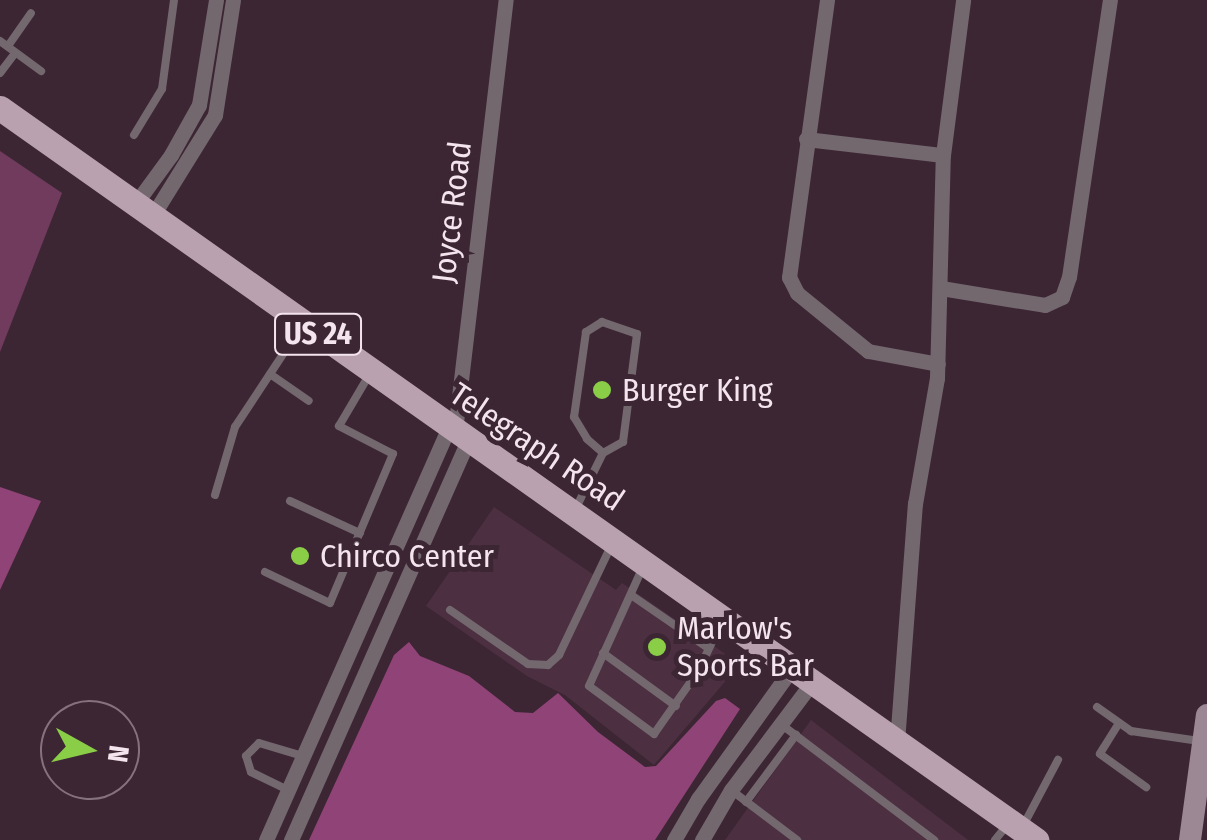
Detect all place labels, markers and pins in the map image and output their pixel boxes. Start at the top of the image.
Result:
place label: Burger King [622,371,773,409]
marker: Burger King [591,379,613,401]
place label: Chirco Center [320,537,494,575]
marker: Chirco Center [289,545,311,567]
place label: Marlow's Sports Bar [677,610,814,685]
marker: Marlow's Sports Bar [646,636,668,658]

